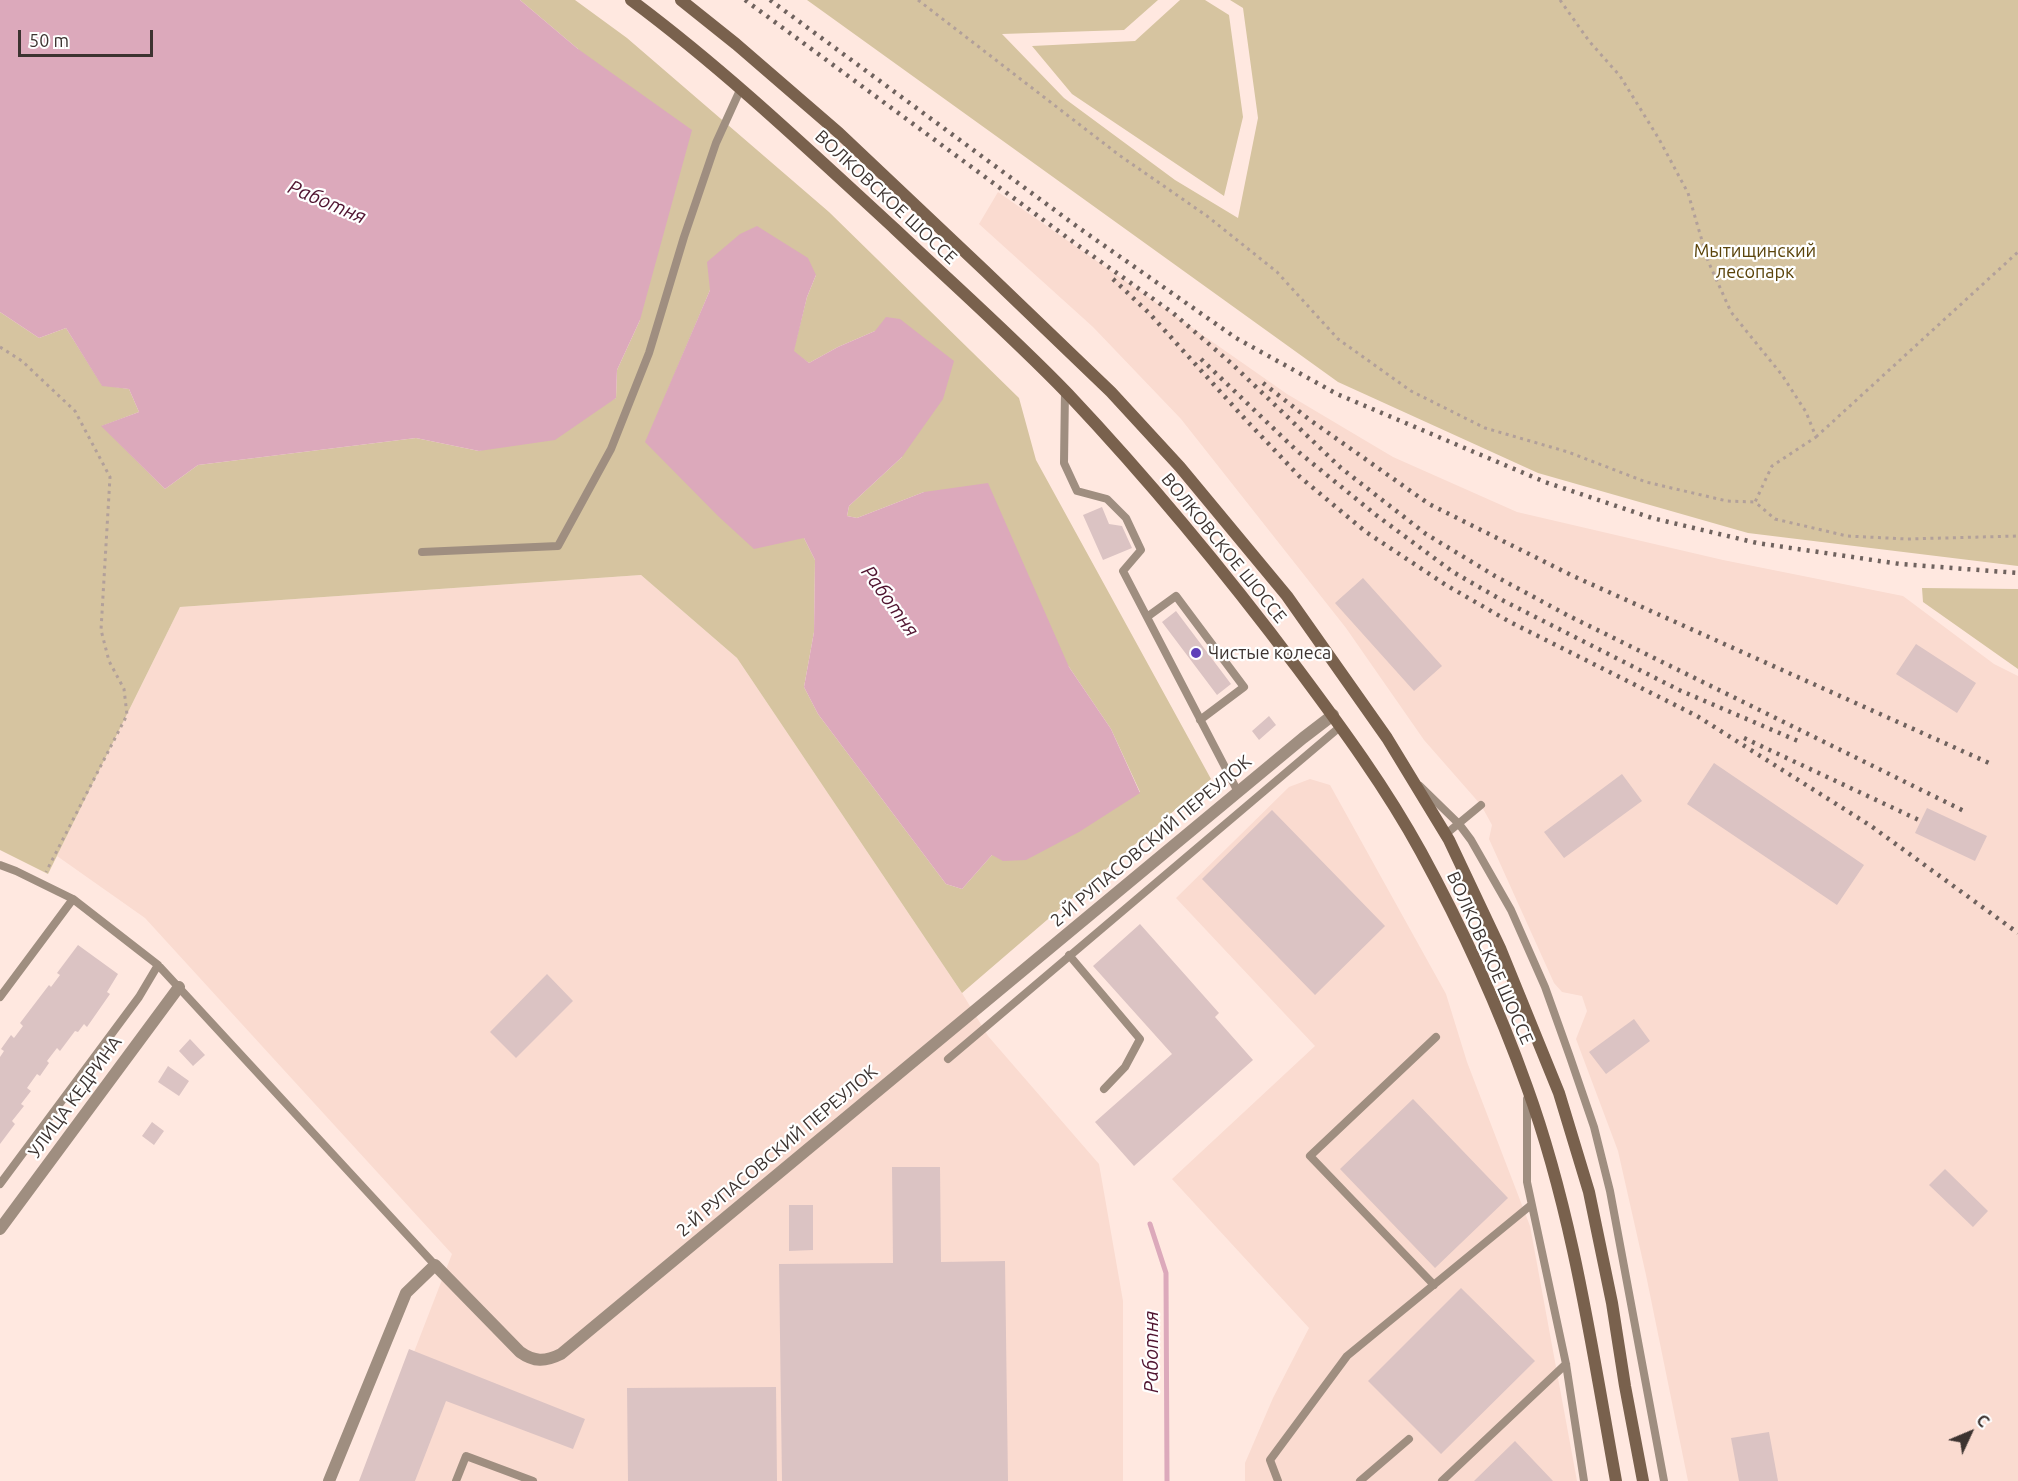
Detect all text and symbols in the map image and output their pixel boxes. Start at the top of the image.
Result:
scale bar [21,18,156,56]
text: 50 m [29,30,69,50]
street label: ВОЛКОВСКОЕ ШОССЕ [810,125,962,269]
water label: Работня [284,175,370,229]
park label: Мытищинский лесопарк [1694,240,1816,282]
street label: ВОЛКОВСКОЕ ШОССЕ [1157,469,1291,627]
water label: Работня [856,561,924,641]
place label: Чистые колеса [1208,642,1331,664]
marker: Чистые колеса [1189,646,1203,660]
street label: 2-Й РУПАСОВСКИЙ ПЕРЕУЛОК [1046,751,1256,931]
street label: ВОЛКОВСКОЕ ШОССЕ [1442,868,1538,1048]
street label: УЛИЦА КЕДРИНА [24,1032,126,1162]
street label: 2-Й РУПАСОВСКИЙ ПЕРЕУЛОК [672,1061,882,1241]
water label: Работня [1139,1311,1163,1393]
north arrow [1940,1403,2000,1463]
text: С [1973,1411,1993,1430]

